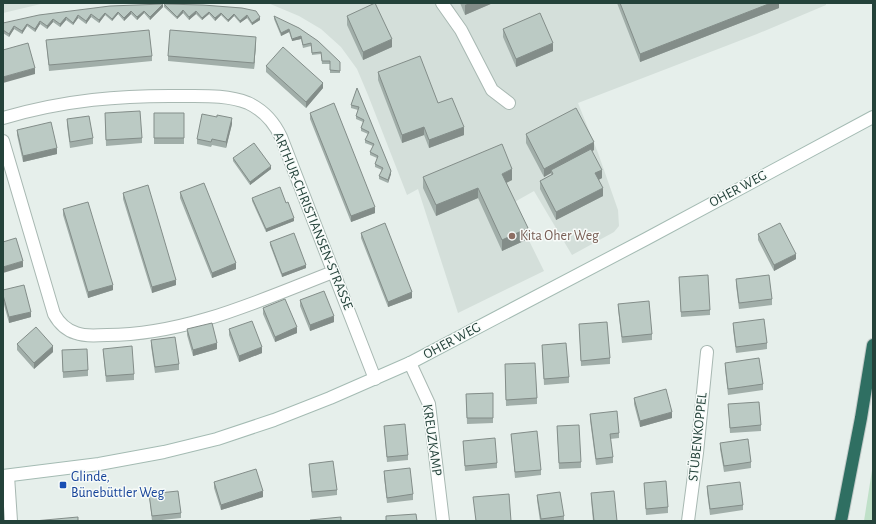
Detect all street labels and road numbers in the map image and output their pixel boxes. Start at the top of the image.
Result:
street label: ARTHUR-CHRISTIANSEN-STRASSE [271,130,355,312]
street label: OHER WEG [707,168,769,210]
street label: OHER WEG [421,320,483,362]
street label: STÜBENKOPPEL [683,391,710,482]
street label: KREUZKAMP [420,403,444,477]

